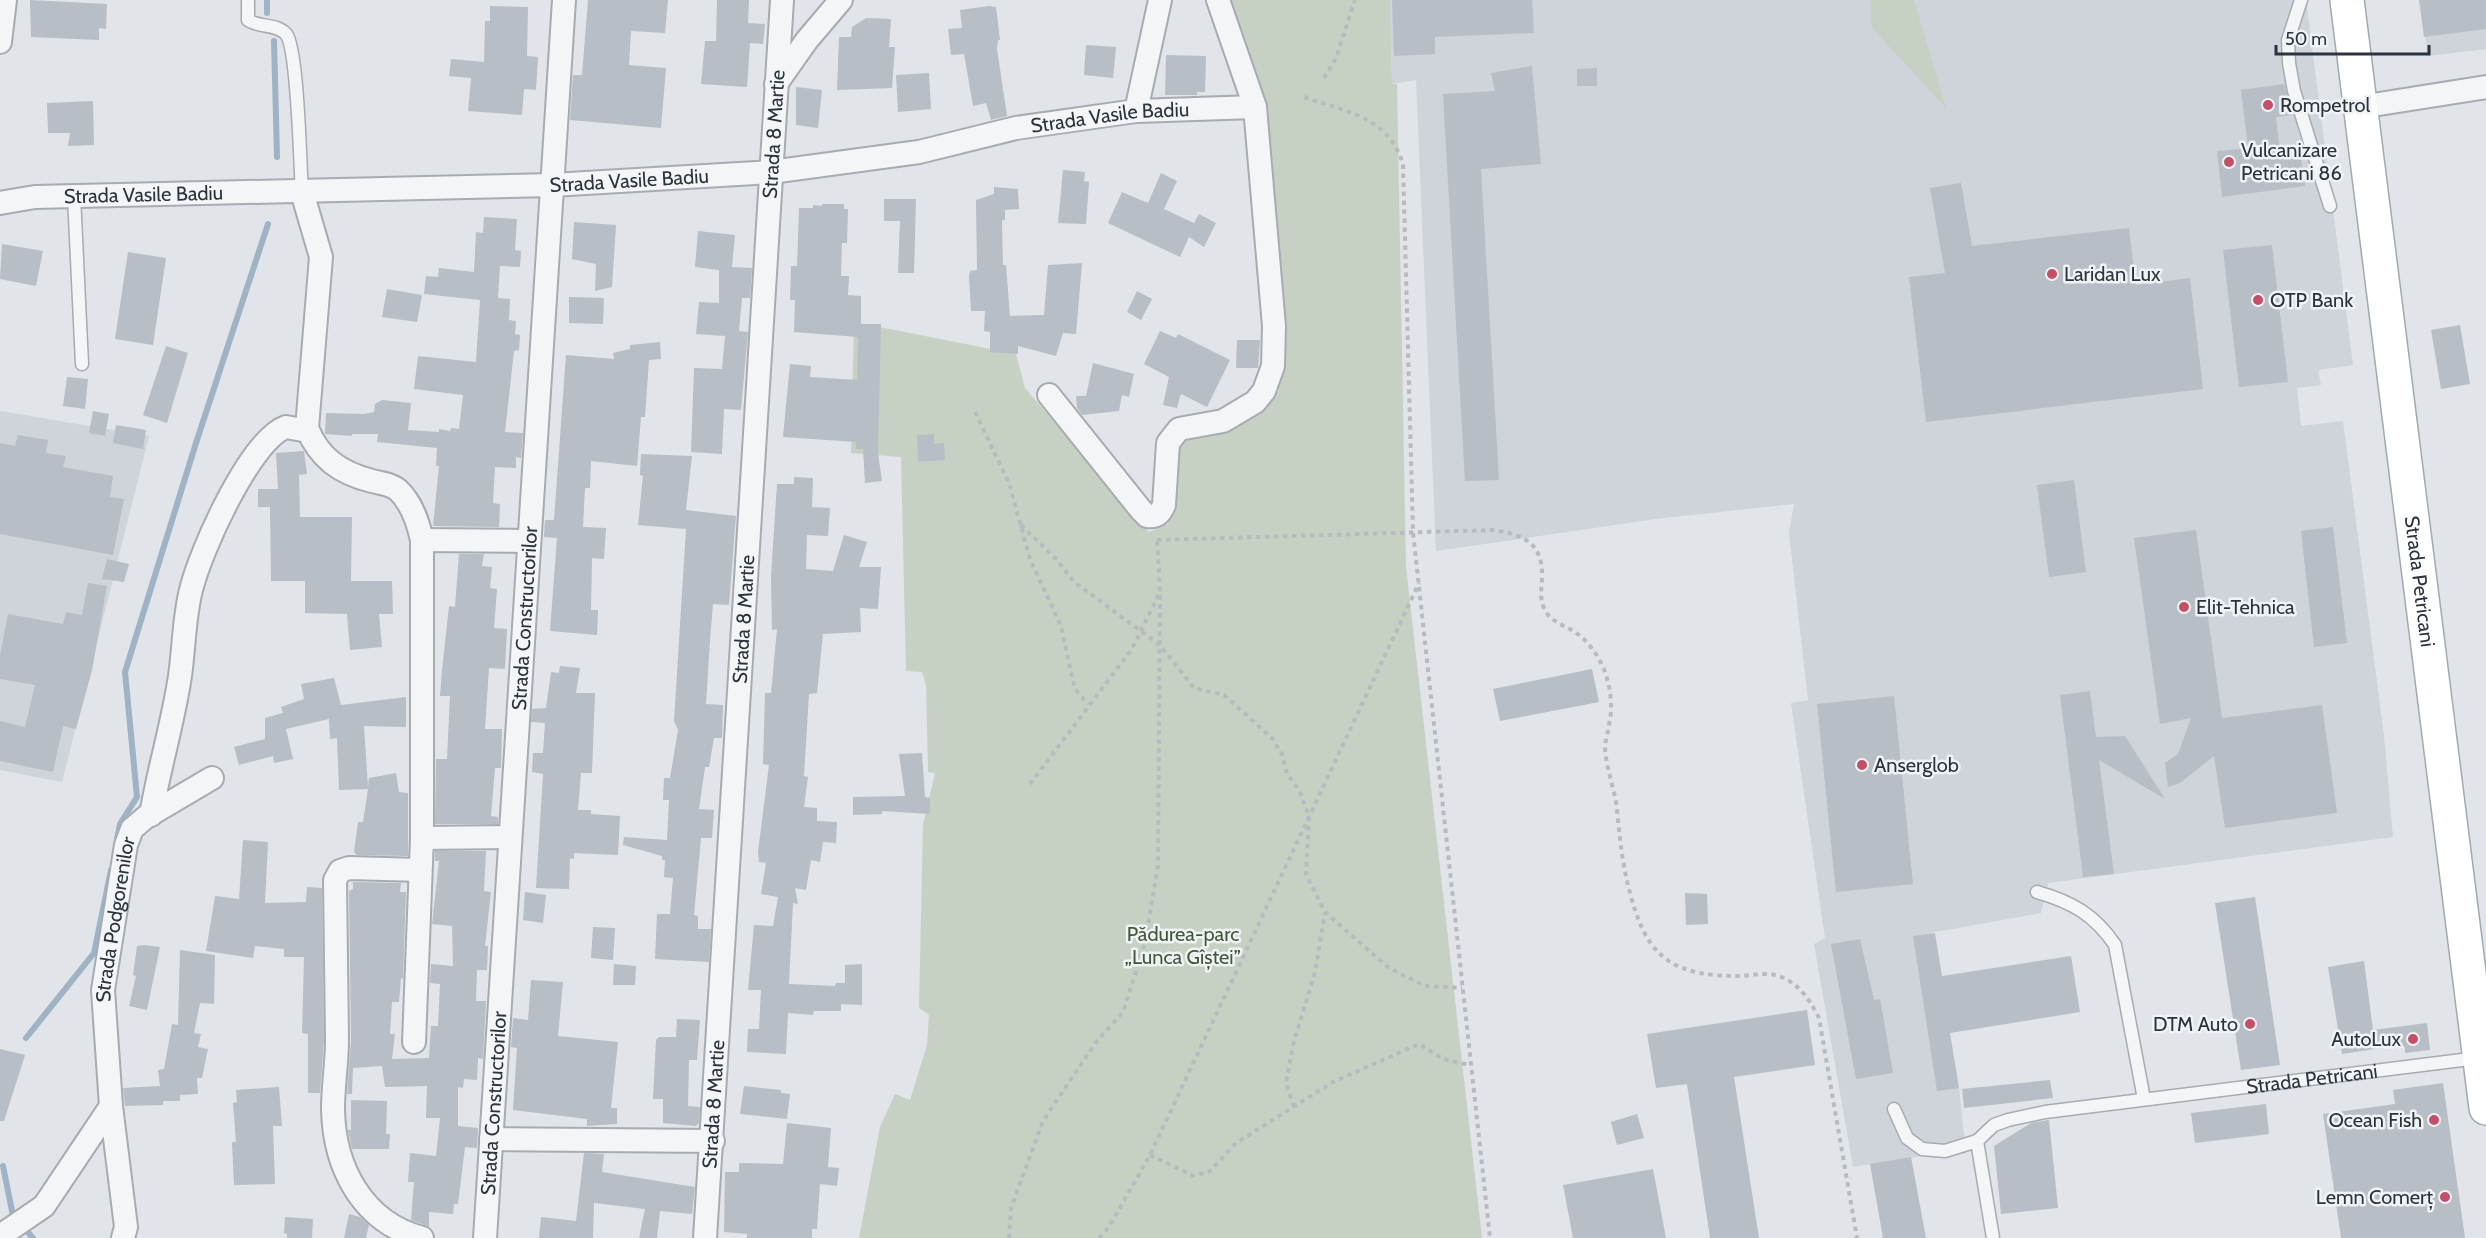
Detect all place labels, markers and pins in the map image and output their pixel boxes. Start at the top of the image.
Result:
place label: Rompetrol [2280,93,2370,117]
marker: Rompetrol [2261,98,2275,112]
place label: Vulcanizare Petricani 86 [2241,138,2342,185]
marker: Vulcanizare Petricani 86 [2222,155,2236,169]
place label: Laridan Lux [2064,262,2161,286]
marker: Laridan Lux [2045,267,2059,281]
place label: OTP Bank [2270,288,2353,312]
marker: OTP Bank [2251,293,2265,307]
place label: Elit-Tehnica [2196,595,2295,619]
marker: Elit-Tehnica [2177,600,2191,614]
place label: Anserglob [1874,753,1959,777]
marker: Anserglob [1855,758,1869,772]
place label: DTM Auto [2153,1012,2238,1036]
marker: DTM Auto [2243,1017,2257,1031]
place label: AutoLux [2331,1027,2402,1051]
marker: AutoLux [2406,1032,2420,1046]
place label: Ocean Fish [2329,1108,2422,1132]
marker: Ocean Fish [2427,1113,2441,1127]
place label: Lemn Comerț [2316,1185,2433,1210]
marker: Lemn Comerț [2438,1190,2452,1204]

